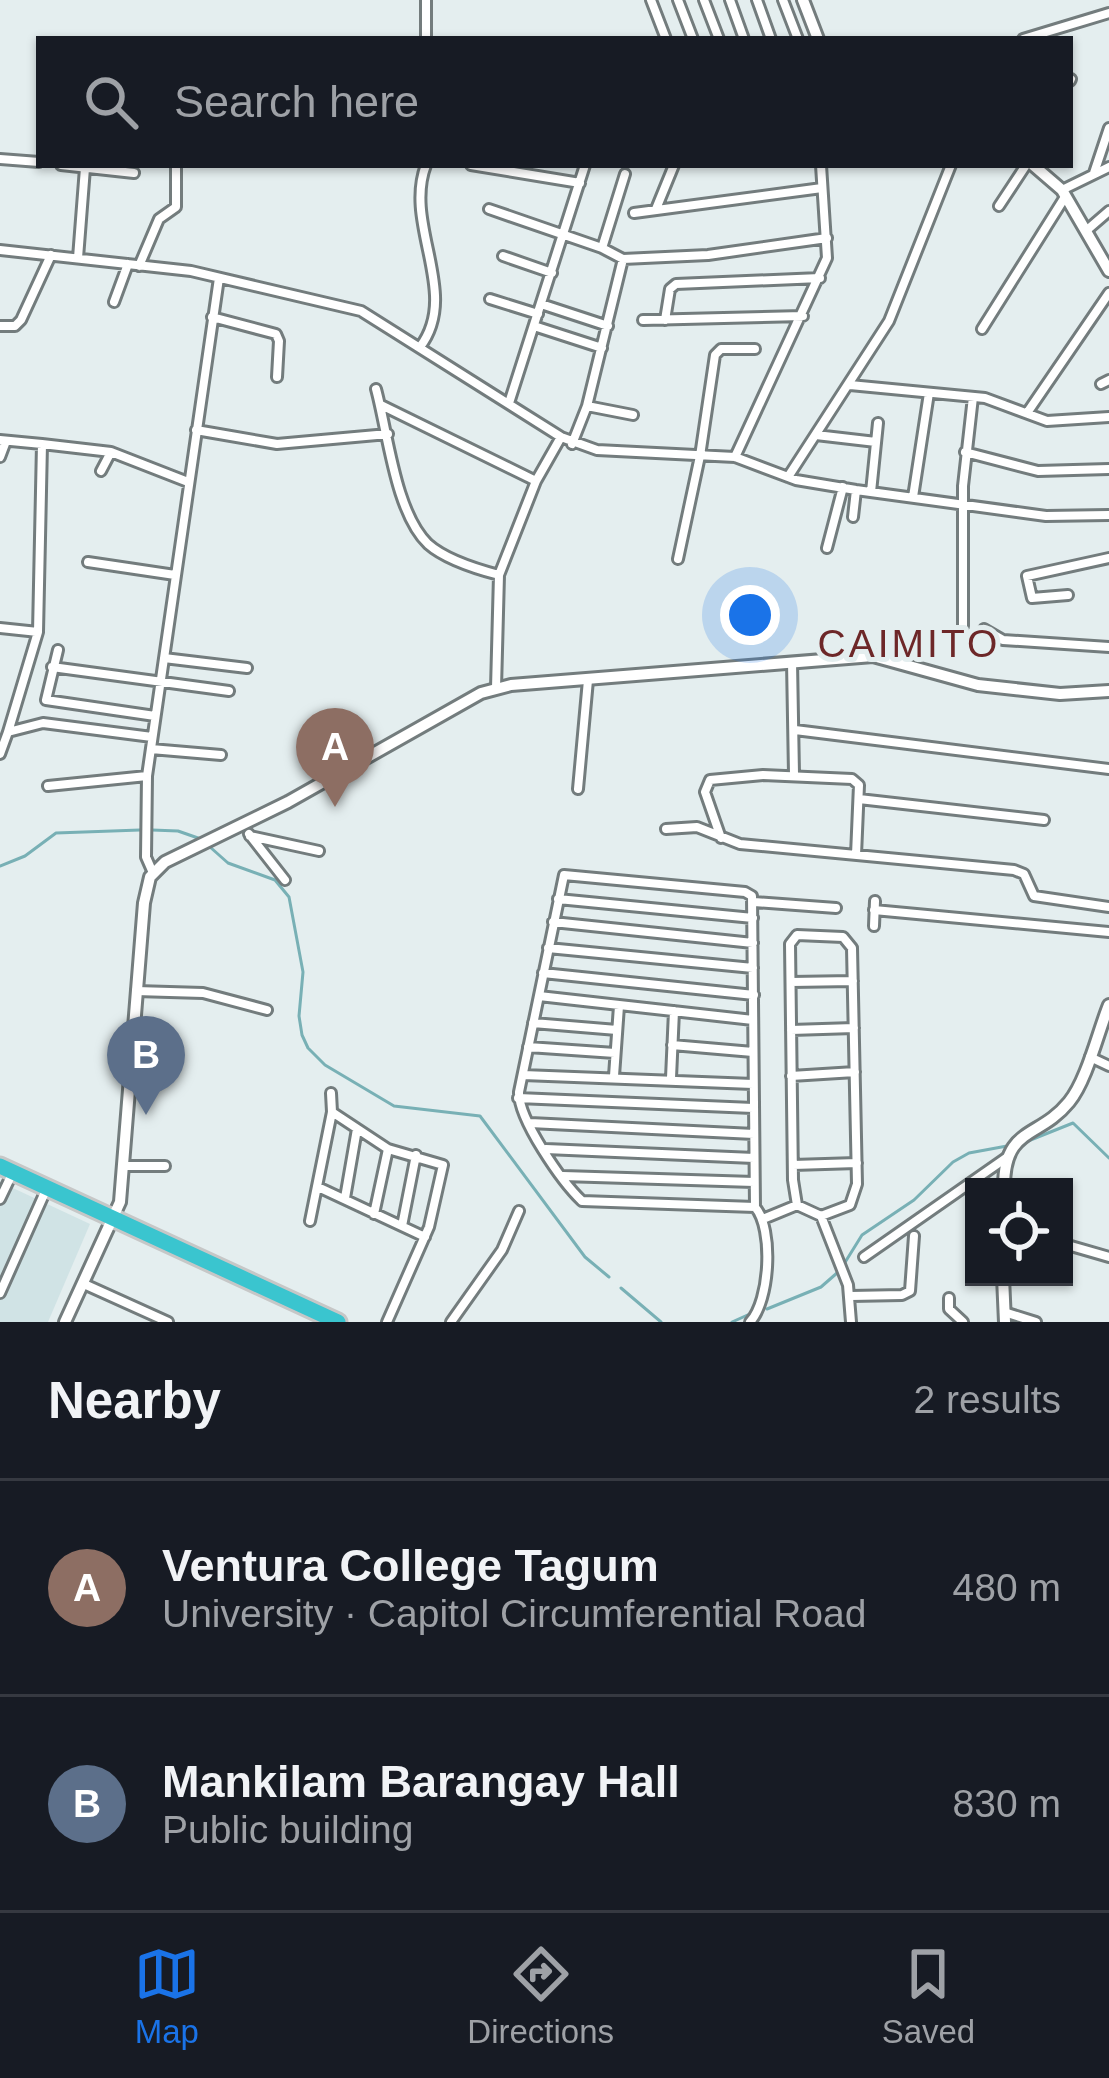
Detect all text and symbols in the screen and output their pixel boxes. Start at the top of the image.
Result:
search box [36,36,1073,168]
icon: search [78,69,144,135]
text: Search here [174,76,419,127]
your location [720,585,780,645]
district label: CAIMITO [818,622,1000,665]
pin: A [296,708,374,807]
pin: B [107,1016,185,1115]
map controls [965,1178,1073,1286]
button: locate [965,1178,1073,1286]
text: Nearby [48,1372,221,1429]
text: 2 results [914,1378,1061,1421]
text: Ventura College Tagum [162,1540,659,1591]
text: A [73,1566,101,1609]
text: 480 m [953,1566,1061,1609]
text: University · Capitol Circumferential Road [162,1592,866,1635]
text: Mankilam Barangay Hall [162,1756,680,1807]
text: B [73,1782,101,1825]
text: 830 m [953,1782,1061,1825]
text: Public building [162,1808,414,1851]
tab: Map [134,1941,200,2051]
tab: Directions [467,1941,614,2051]
tab: Saved [882,1941,975,2051]

